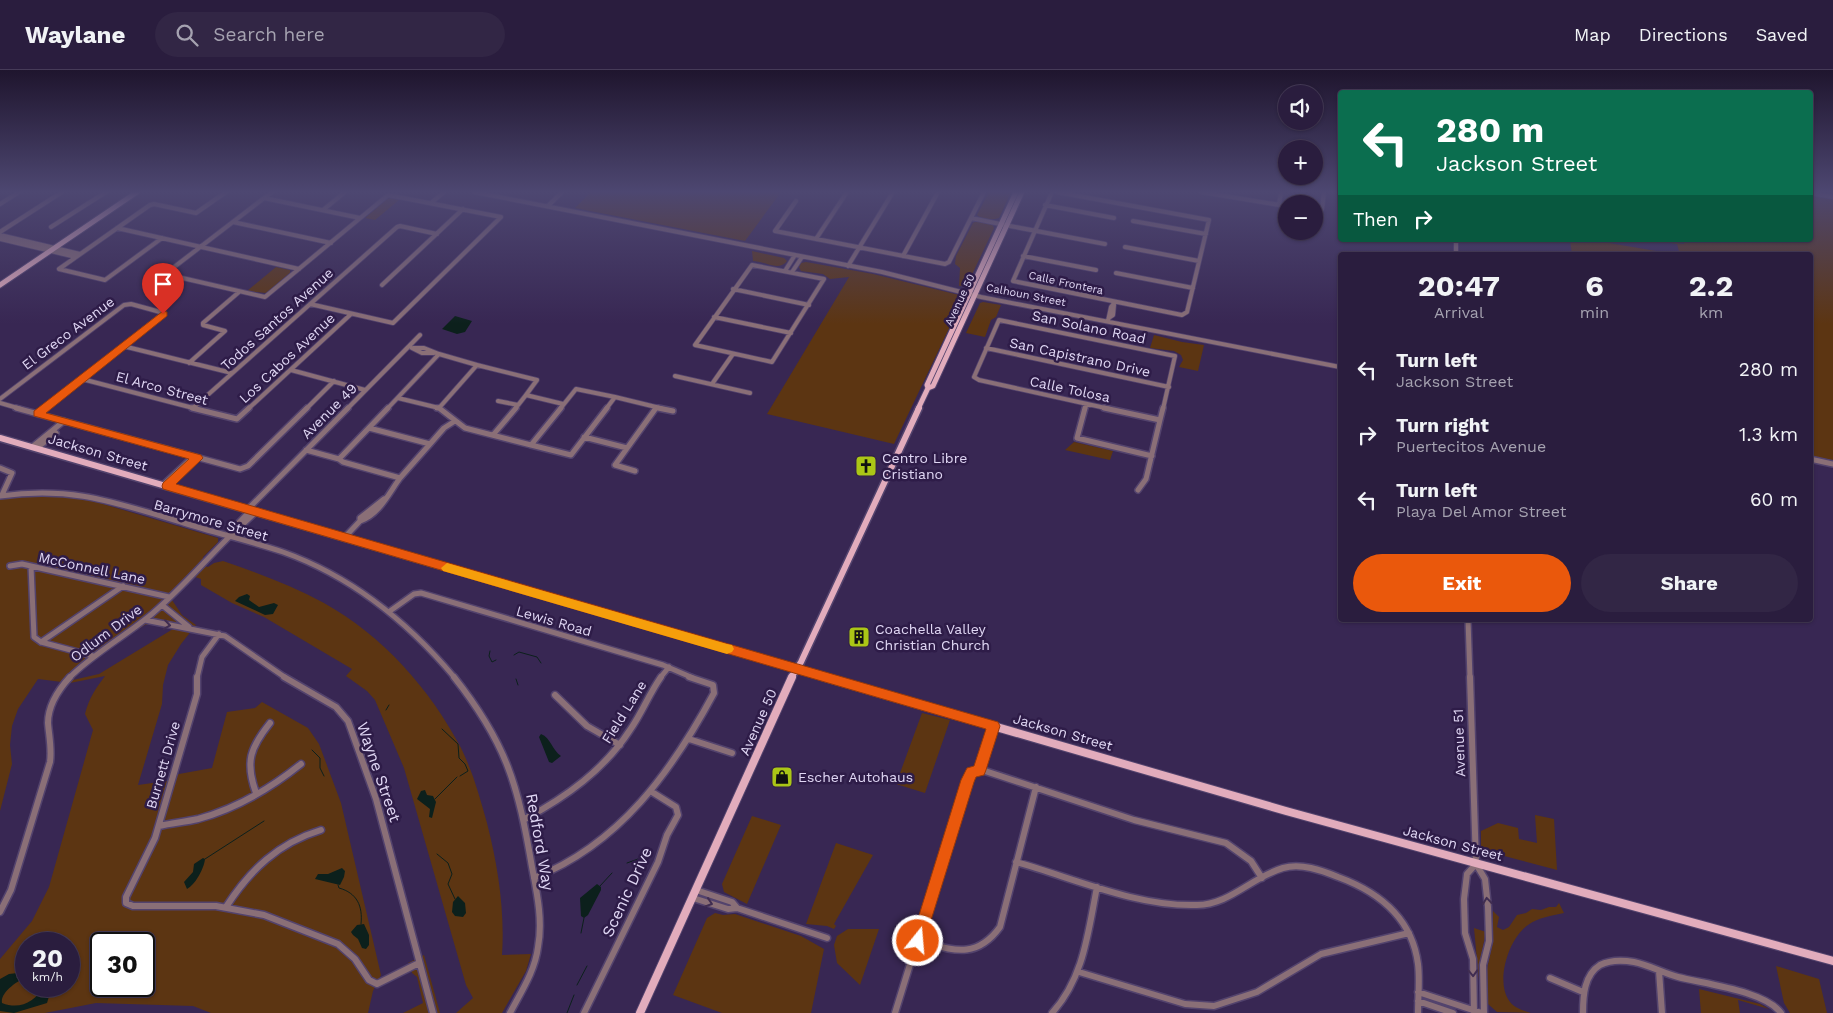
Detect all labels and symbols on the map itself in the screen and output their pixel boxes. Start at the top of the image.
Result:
pin [142,263,184,314]
street label: Todos Santos Avenue [218,264,336,374]
street label: Calle Frontera [1027,269,1105,297]
street label: Avenue 50 [942,272,978,328]
street label: Calhoun Street [985,281,1067,309]
street label: El Greco Avenue [19,293,117,373]
street label: San Solano Road [1031,307,1147,347]
street label: Los Cabos Avenue [236,310,338,406]
street label: San Capistrano Drive [1008,334,1152,380]
street label: El Arco Street [114,368,210,408]
street label: Calle Tolosa [1028,373,1112,405]
street label: Avenue 49 [298,380,360,442]
street label: Jackson Street [46,430,150,474]
place label: Centro Libre Cristiano [882,450,967,482]
church icon: Centro Libre Cristiano [854,454,878,478]
street label: Barrymore Street [152,496,270,544]
street label: McConnell Lane [37,549,147,587]
street label: Odlum Drive [67,601,145,665]
street label: Lewis Road [514,603,594,639]
one-way arrow [163,619,171,630]
place label: Coachella Valley Christian Church [875,621,990,653]
building icon: Coachella Valley Christian Church [847,625,871,649]
street label: Field Lane [598,678,650,746]
street label: Avenue 50 [736,686,780,758]
street label: Avenue 51 [1450,709,1468,777]
street label: Jackson Street [1011,710,1115,754]
street label: Burnett Drive [143,719,183,811]
street label: Wayne Street [353,720,405,825]
shop icon: Escher Autohaus [770,765,794,789]
place label: Escher Autohaus [798,769,913,785]
street label: Redford Way [522,792,558,893]
street label: Jackson Street [1401,822,1505,864]
street label: Scenic Drive [598,844,656,940]
one-way arrow [705,897,713,907]
one-way arrow [1483,897,1493,906]
position arrow [891,914,943,966]
speed limit sign: 30 [90,932,155,997]
one-way arrow [1468,969,1479,977]

